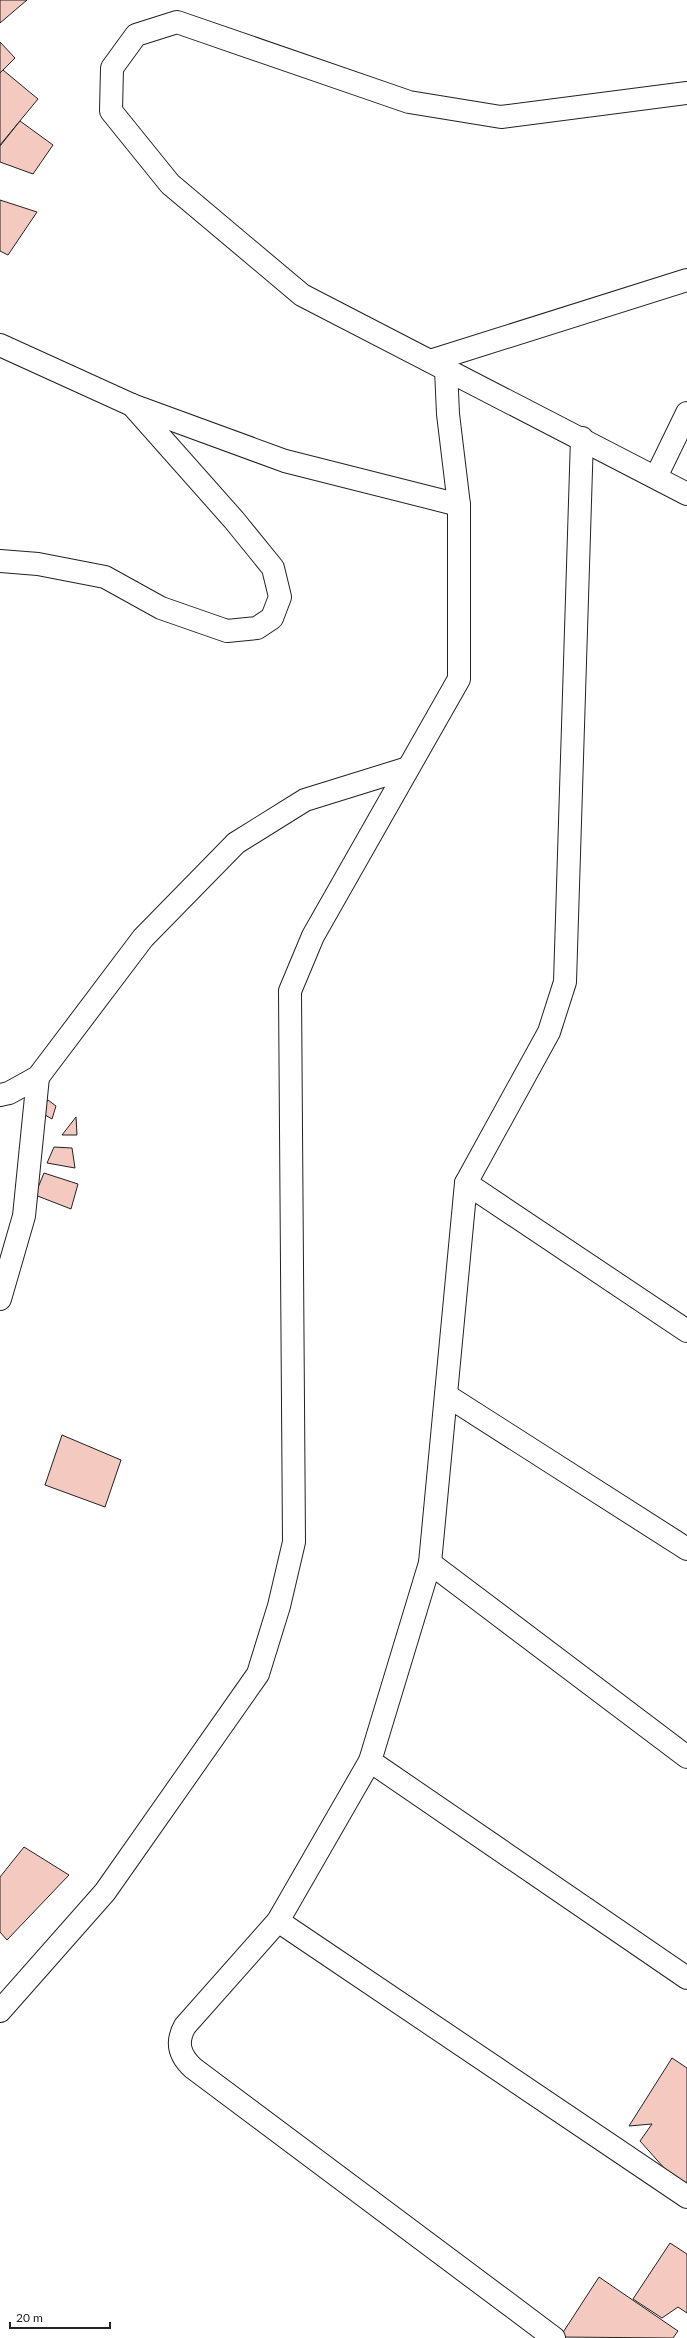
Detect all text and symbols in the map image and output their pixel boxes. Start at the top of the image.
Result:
scale bar [10,2304,110,2330]
text: 20 m [16,2310,43,2325]

